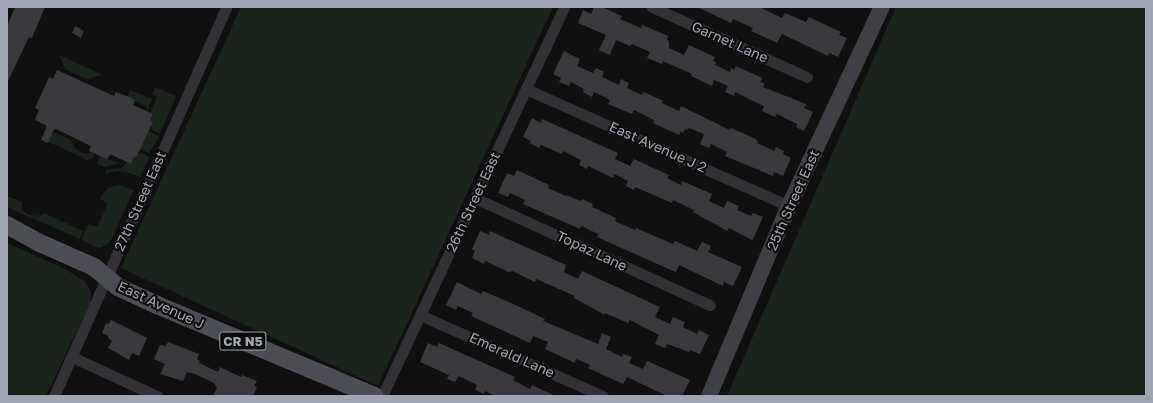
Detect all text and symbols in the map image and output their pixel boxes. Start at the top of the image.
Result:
street label: Garnet Lane [689,18,771,66]
street label: East Avenue J 2 [607,118,709,176]
street label: 25th Street East [763,147,823,253]
street label: 27th Street East [110,148,170,254]
street label: 26th Street East [442,149,504,255]
street label: Topaz Lane [554,227,630,275]
street label: East Avenue J [115,278,207,332]
street label: Emerald Lane [467,329,557,381]
road number: CR N5 [219,330,267,352]

